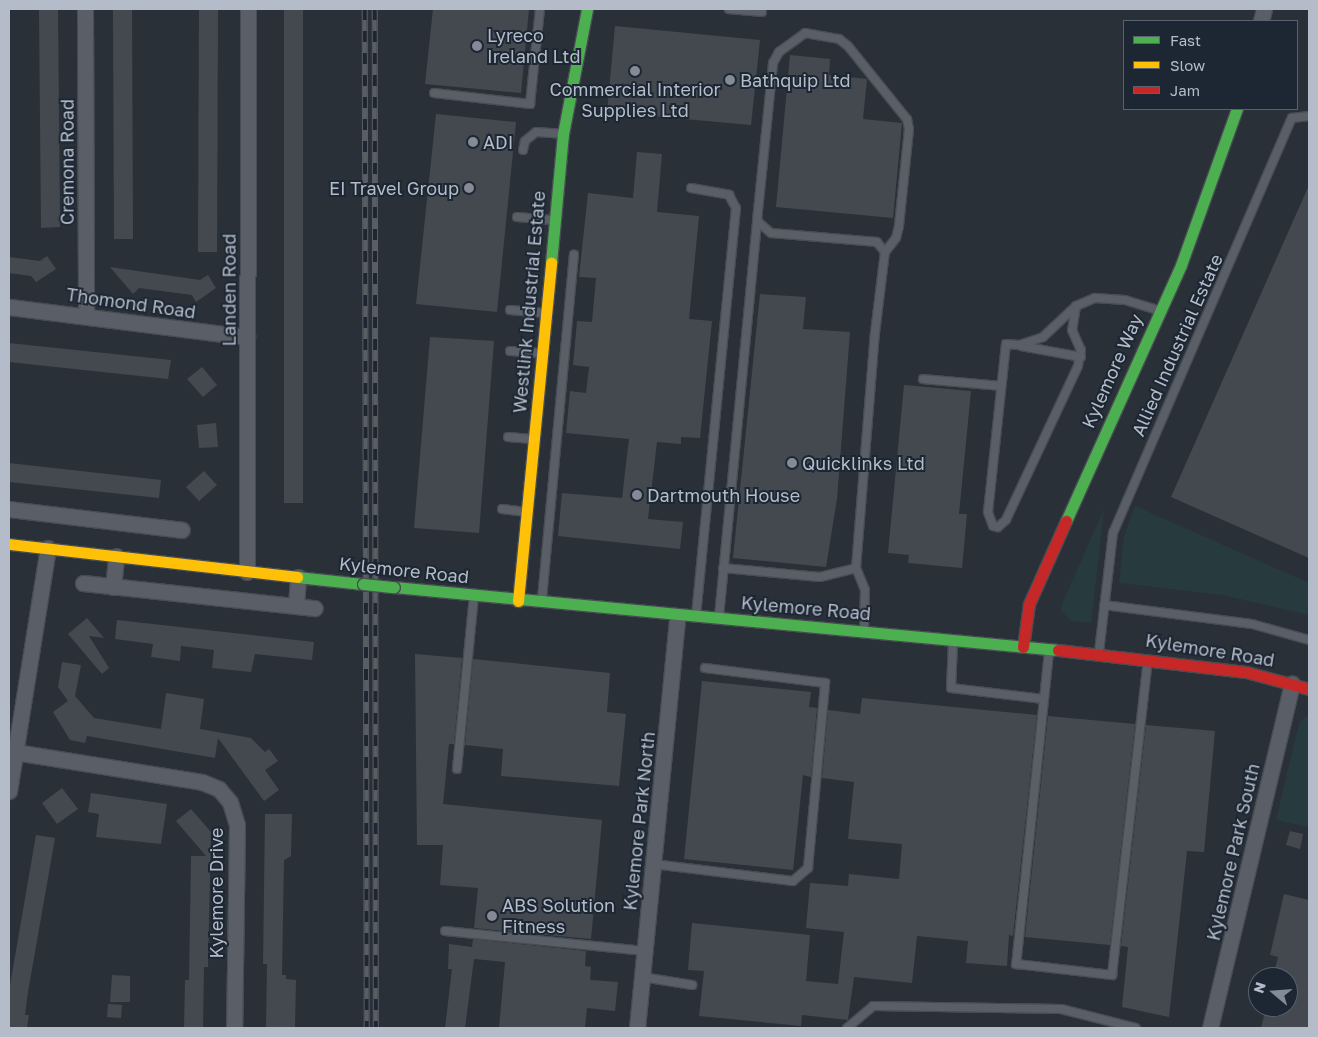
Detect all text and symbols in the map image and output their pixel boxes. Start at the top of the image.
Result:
legend [1123,20,1298,110]
place label: Lyreco Ireland Ltd [487,25,580,68]
text: Fast [1170,31,1201,49]
marker: Lyreco Ireland Ltd [471,40,483,52]
text: Slow [1170,56,1205,74]
marker: Commercial Interior Supplies Ltd [629,65,641,77]
place label: Bathquip Ltd [740,69,851,91]
marker: Bathquip Ltd [724,74,736,86]
place label: Commercial Interior Supplies Ltd [549,79,721,122]
text: Jam [1170,81,1200,99]
street label: Cremona Road [56,99,78,225]
place label: ADI [483,131,513,153]
marker: ADI [467,136,479,148]
place label: EI Travel Group [329,177,459,199]
marker: EI Travel Group [463,182,475,194]
street label: Westlink Industrial Estate [509,190,549,414]
street label: Landen Road [218,234,240,346]
street label: Allied Industrial Estate [1127,251,1227,439]
street label: Thomond Road [65,283,197,323]
street label: Kylemore Way [1077,311,1147,431]
place label: Quicklinks Ltd [802,452,925,474]
marker: Quicklinks Ltd [786,457,798,469]
place label: Dartmouth House [647,484,800,506]
marker: Dartmouth House [631,489,643,501]
street label: Kylemore Road [338,552,470,588]
street label: Kylemore Road [740,592,872,624]
street label: Kylemore Road [1144,629,1276,671]
street label: Kylemore Park North [619,730,659,912]
street label: Kylemore Park South [1202,761,1264,943]
street label: Kylemore Drive [205,828,227,958]
place label: ABS Solution Fitness [502,895,615,938]
marker: ABS Solution Fitness [486,910,498,922]
north arrow [1248,967,1298,1017]
text: N [1249,980,1269,995]

